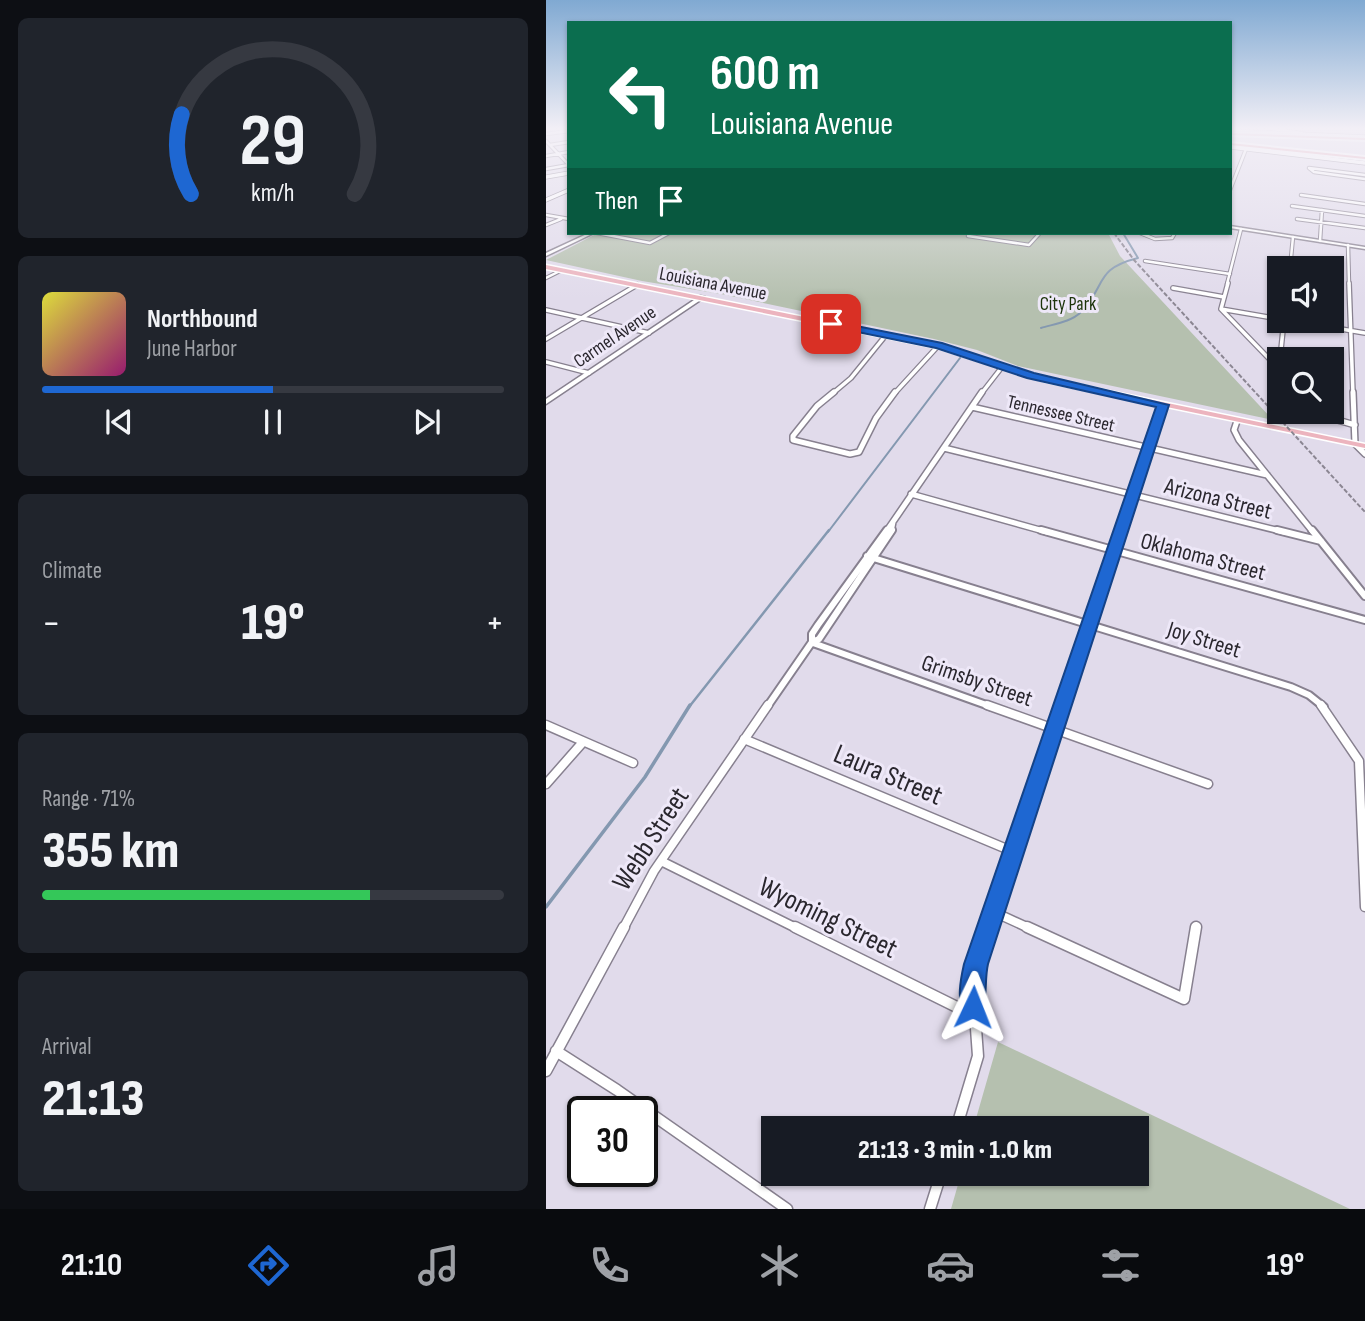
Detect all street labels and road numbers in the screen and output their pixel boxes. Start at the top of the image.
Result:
street label: Louisiana Avenue [657,262,769,306]
street label: Carmel Avenue [569,301,661,373]
street label: Tennessee Street [1005,390,1117,438]
street label: Arizona Street [1161,472,1275,526]
street label: Oklahoma Street [1137,527,1269,587]
street label: Joy Street [1163,615,1244,664]
street label: Grimsby Street [918,649,1036,713]
street label: Laura Street [829,737,947,813]
street label: Webb Street [606,781,696,897]
street label: Wyoming Street [753,870,903,966]

